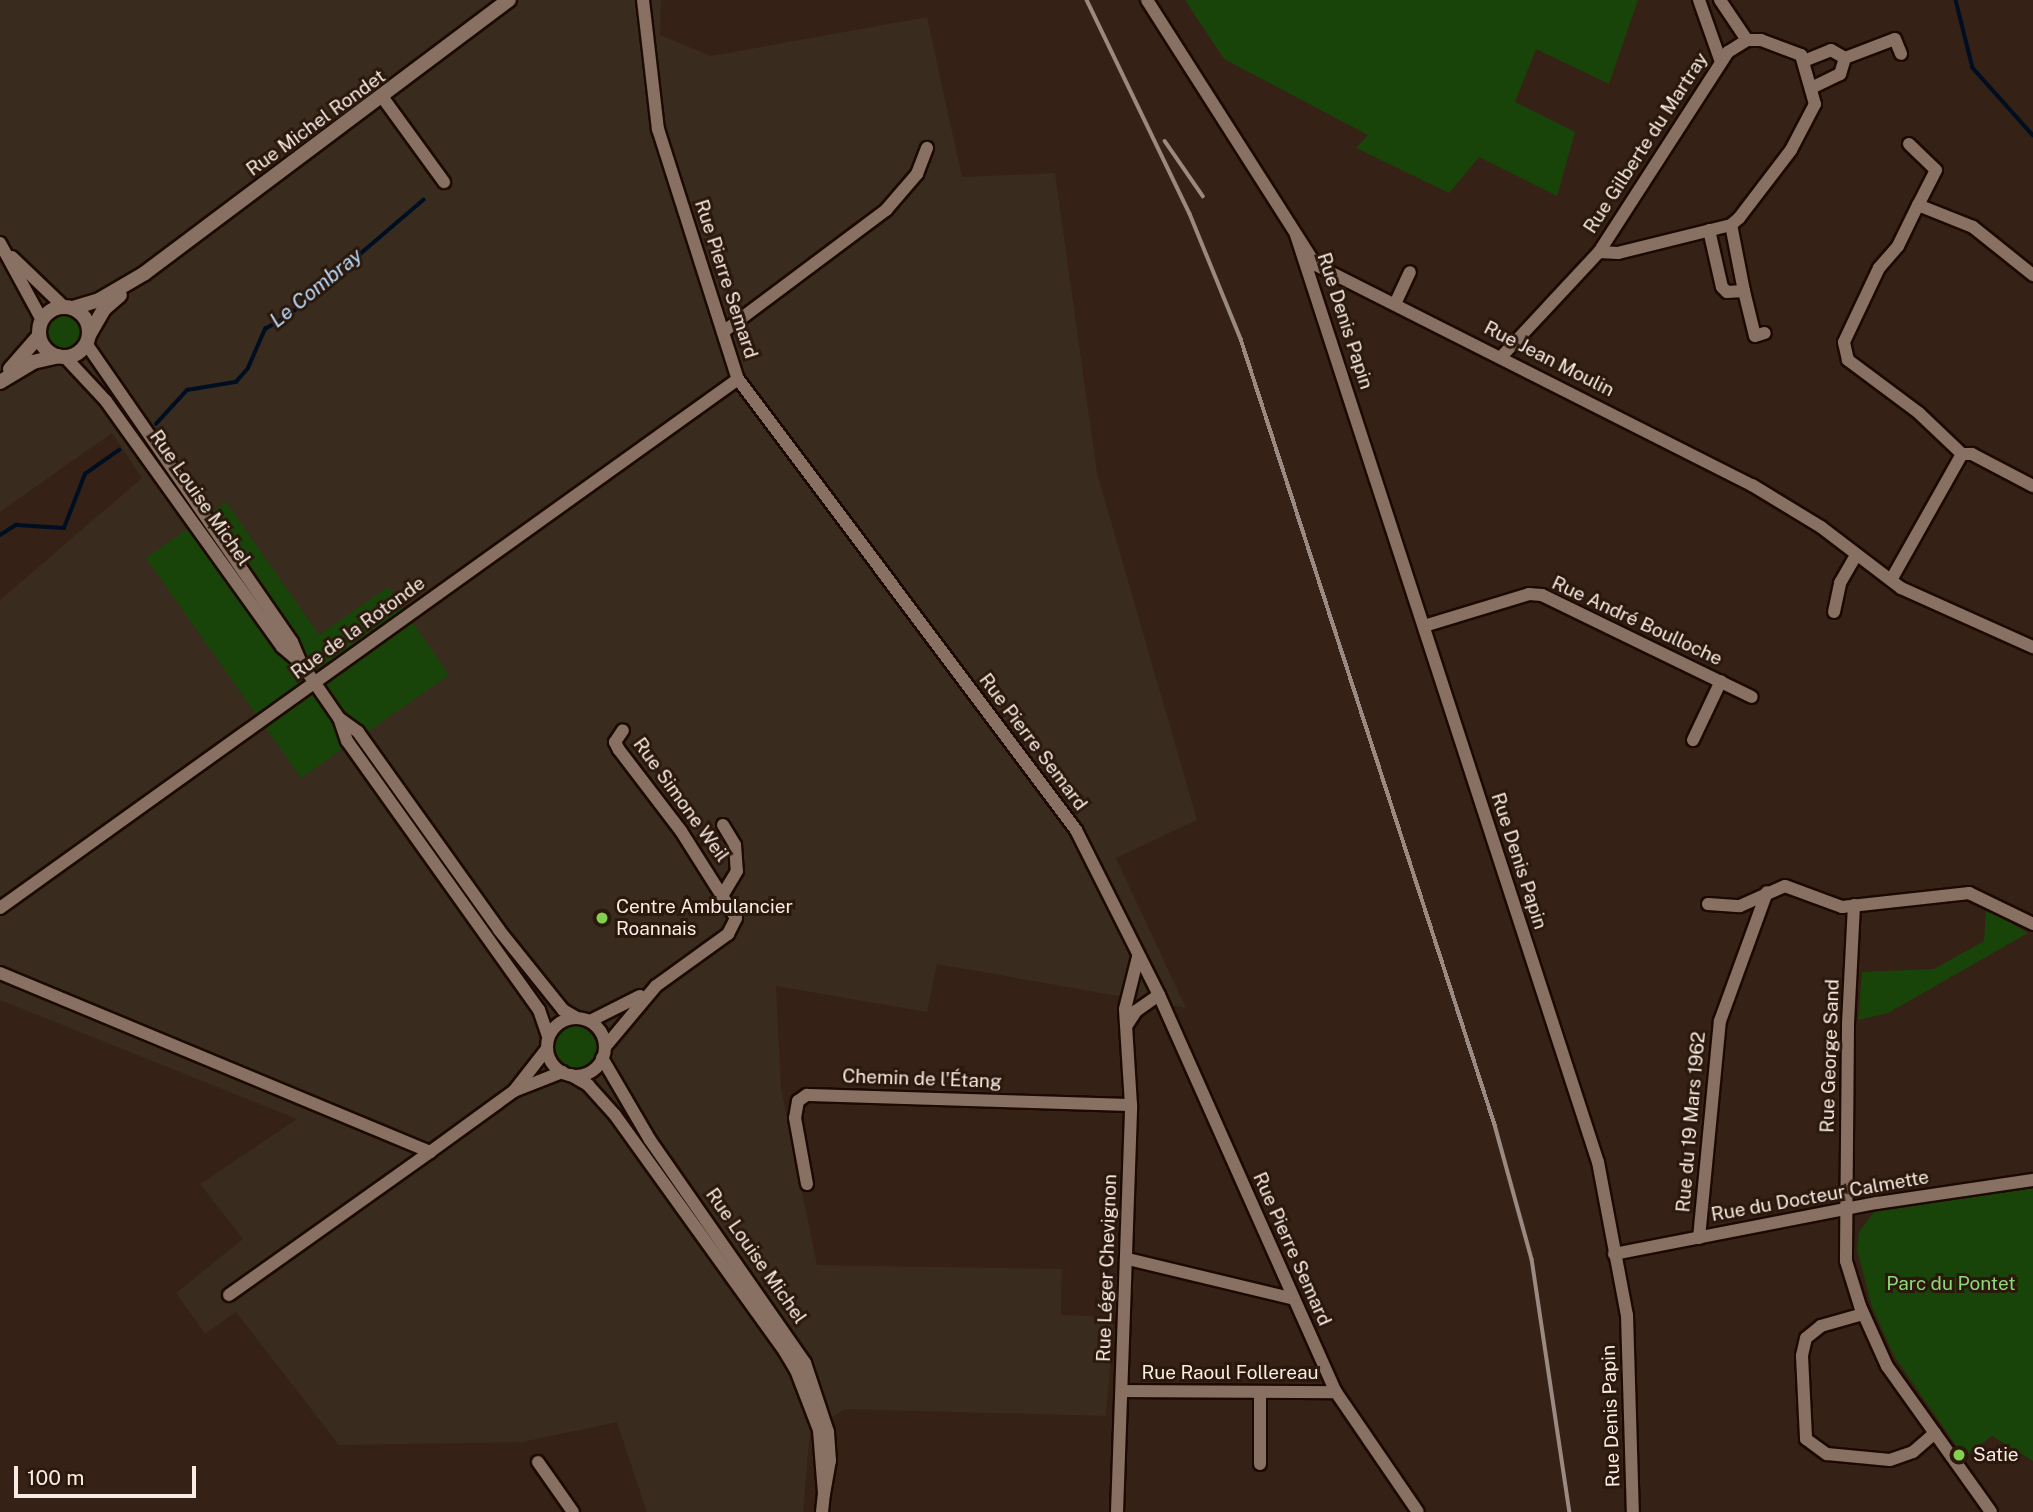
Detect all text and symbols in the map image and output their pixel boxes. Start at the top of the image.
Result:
street label: Rue Gilberte du Martray [1579,48,1713,238]
street label: Rue Michel Rondet [242,65,390,181]
street label: Rue Pierre Semard [690,197,762,361]
water label: Le Combray [265,243,367,333]
street label: Rue Denis Papin [1312,250,1378,392]
street label: Rue Jean Moulin [1480,316,1618,402]
street label: Rue Louise Michel [145,426,255,570]
street label: Rue André Boulloche [1548,571,1726,671]
street label: Rue de la Rotonde [286,572,430,684]
street label: Rue Pierre Semard [974,669,1092,815]
street label: Rue Simone Weil [628,733,734,867]
street label: Rue Denis Papin [1486,790,1552,932]
place label: Centre Ambulancier Roannais [616,896,793,940]
marker: Centre Ambulancier Roannais [594,910,610,926]
street label: Rue George Sand [1816,979,1844,1133]
street label: Rue du 19 Mars 1962 [1672,1030,1710,1214]
street label: Chemin de l'Étang [842,1065,1002,1093]
street label: Rue du Docteur Calmette [1709,1166,1931,1226]
street label: Rue Pierre Semard [1248,1169,1336,1329]
street label: Rue Léger Chevignon [1092,1174,1122,1362]
street label: Rue Louise Michel [701,1184,811,1328]
park label: Parc du Pontet [1886,1273,2016,1295]
street label: Rue Denis Papin [1597,1344,1625,1488]
street label: Rue Raoul Follereau [1141,1362,1319,1384]
place label: Satie [1973,1444,2019,1466]
marker: Satie [1951,1447,1967,1463]
scale bar [18,1452,200,1496]
text: 100 m [27,1465,84,1490]

